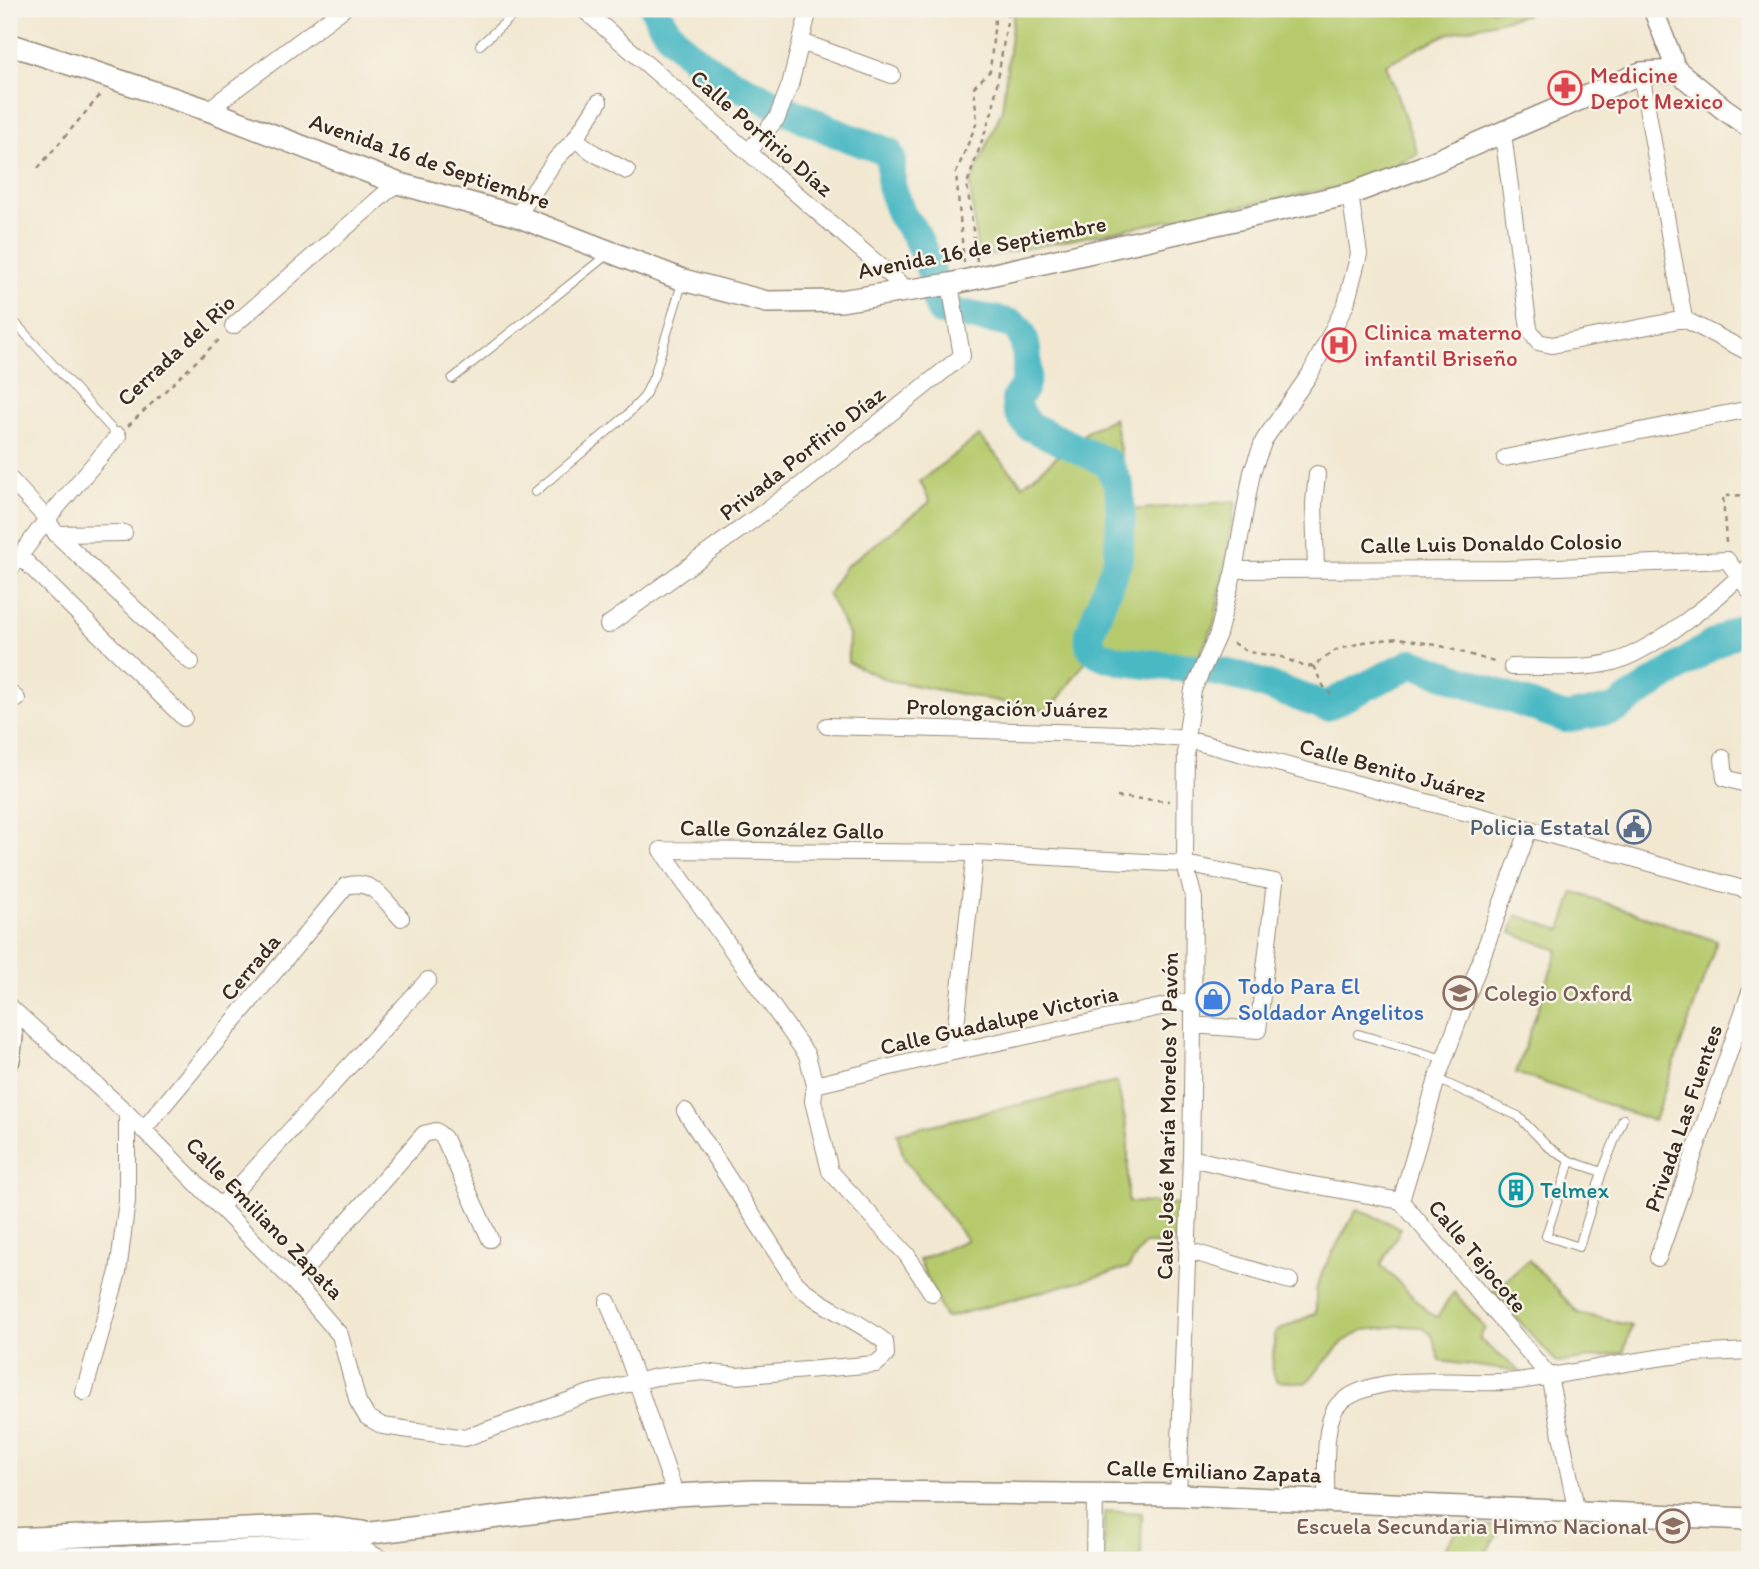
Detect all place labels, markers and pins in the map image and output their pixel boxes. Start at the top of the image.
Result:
place label: Medicine Depot Mexico [1590,61,1723,115]
pharmacy icon: Medicine Depot Mexico [1546,69,1584,107]
place label: Clinica materno infantil Briseño [1364,318,1522,372]
hospital icon: Clinica materno infantil Briseño [1320,326,1358,364]
public building icon: Policia Estatal [1615,808,1653,846]
place label: Policia Estatal [1470,813,1610,841]
place label: Todo Para El Soldador Angelitos [1238,972,1424,1026]
school or university icon: Colegio Oxford [1441,974,1479,1012]
place label: Colegio Oxford [1484,979,1633,1007]
shop icon: Todo Para El Soldador Angelitos [1194,980,1232,1018]
building icon: Telmex [1497,1171,1535,1209]
place label: Telmex [1540,1176,1610,1204]
school or university icon: Escuela Secundaria Himno Nacional [1654,1507,1692,1545]
place label: Escuela Secundaria Himno Nacional [1296,1512,1648,1540]

